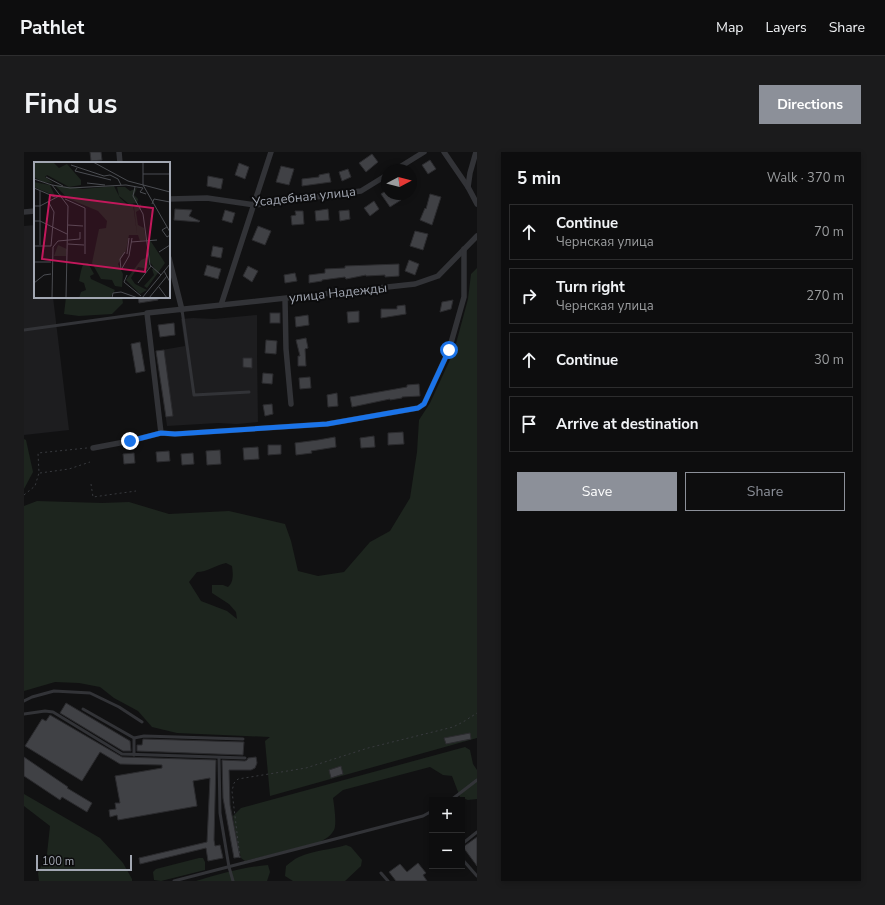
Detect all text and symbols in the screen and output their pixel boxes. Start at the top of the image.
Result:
text: Pathlet [20,15,84,41]
text: Map [716,18,743,37]
text: Layers [765,18,807,37]
text: Share [829,18,865,37]
text: Find us [24,85,118,123]
button: Directions [759,85,861,124]
inset map [34,162,170,298]
north arrow [381,164,417,200]
text: 5 min [517,167,561,190]
text: Walk · 370 m [767,169,845,187]
street label: Усадебная улица [250,183,357,211]
text: Continue [556,213,618,233]
icon: ahead [518,221,540,243]
text: 70 m [814,223,844,241]
text: Чернская улица [556,233,654,251]
text: Turn right [556,277,625,297]
street label: улица Надежды [288,279,388,307]
icon: right [518,285,540,307]
text: 270 m [806,287,844,305]
text: Чернская улица [556,297,654,315]
route start [440,341,458,359]
icon: ahead [518,349,540,371]
text: Continue [556,350,618,370]
text: 30 m [814,351,844,369]
icon: arrive [518,413,540,435]
text: Arrive at destination [556,414,699,434]
route end [121,432,139,450]
button: Save [517,472,677,511]
button: Share [685,472,845,511]
map controls [429,797,465,869]
button: + [429,797,465,833]
button: − [429,833,465,869]
scale bar [36,853,132,872]
text: 100 m [42,854,74,869]

